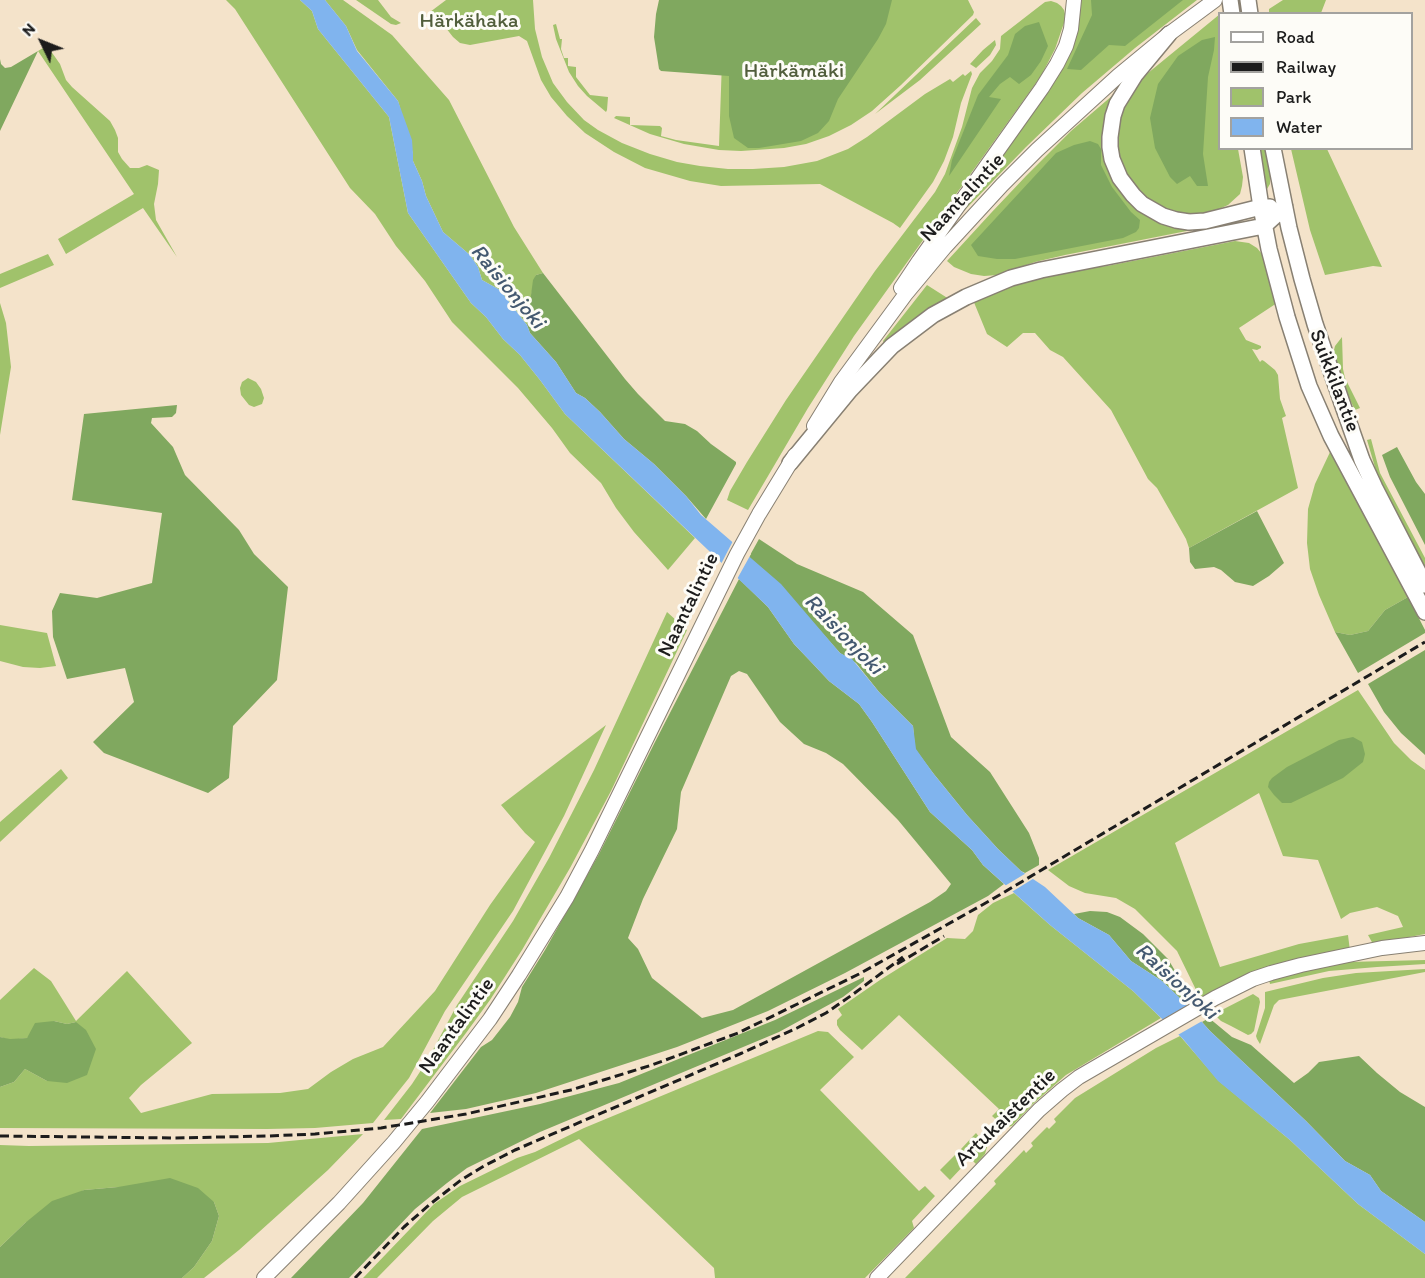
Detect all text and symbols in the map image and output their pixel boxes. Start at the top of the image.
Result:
park label: Härkähaka [420,9,518,35]
north arrow [12,12,72,72]
legend [1218,12,1413,150]
text: N [18,19,39,40]
text: Road [1276,26,1315,48]
text: Railway [1276,56,1336,78]
park label: Härkämäki [744,59,844,85]
text: Park [1276,86,1311,108]
text: Water [1276,116,1322,138]
street label: Naantalintie [915,148,1011,248]
water label: Raisionjoki [464,239,550,335]
street label: Suikkilantie [1303,326,1365,436]
street label: Naantalintie [653,549,725,661]
water label: Raisionjoki [798,589,888,681]
water label: Raisionjoki [1129,938,1223,1026]
street label: Naantalintie [414,973,500,1079]
street label: Artukaistentie [950,1064,1062,1172]

